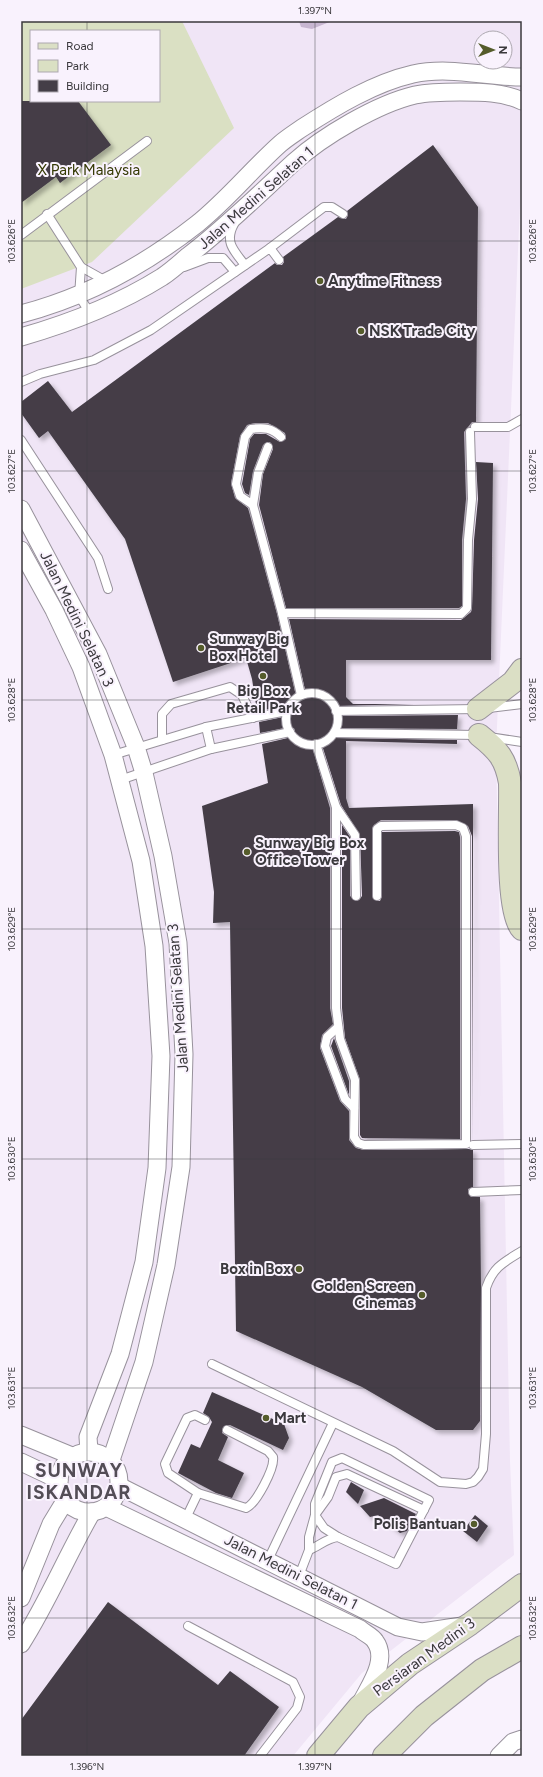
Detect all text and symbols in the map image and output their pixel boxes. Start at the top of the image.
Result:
text: 1.397°N [298,4,332,17]
legend [30,30,160,102]
north arrow [473,30,513,70]
text: Road [66,39,94,53]
text: N [496,46,509,54]
text: Park [66,59,89,73]
text: Building [66,79,109,93]
street label: Jalan Medini Selatan 1 [195,143,317,253]
park label: X Park Malaysia [38,161,140,179]
text: 103.626°E [5,219,18,263]
text: 103.626°E [526,219,539,263]
place label: Anytime Fitness [328,272,440,290]
marker: Anytime Fitness [315,276,325,286]
place label: NSK Trade City [369,322,476,340]
marker: NSK Trade City [356,326,366,336]
text: 103.627°E [5,449,18,493]
text: 103.627°E [526,449,539,493]
street label: Jalan Medini Selatan 3 [36,548,118,690]
place label: Sunway Big Box Hotel [209,630,289,665]
marker: Sunway Big Box Hotel [196,643,206,653]
marker: Big Box Retail Park [258,671,268,681]
text: 103.628°E [5,677,18,723]
text: 103.628°E [526,677,539,723]
place label: Big Box Retail Park [226,682,300,717]
place label: Sunway Big Box Office Tower [255,834,365,869]
marker: Sunway Big Box Office Tower [242,847,252,857]
text: 103.629°E [5,907,18,951]
text: 103.629°E [526,907,539,951]
street label: Jalan Medini Selatan 3 [164,923,192,1073]
text: 103.630°E [5,1136,18,1182]
text: 103.630°E [526,1136,539,1182]
place label: Box in Box [220,1260,291,1278]
marker: Box in Box [294,1264,304,1274]
place label: Golden Screen Cinemas [313,1277,414,1312]
marker: Golden Screen Cinemas [417,1290,427,1300]
text: 103.631°E [5,1366,18,1409]
text: 103.631°E [526,1366,539,1409]
place label: Mart [274,1409,307,1427]
marker: Mart [261,1413,271,1423]
district label: SUNWAY ISKANDAR [26,1459,132,1504]
place label: Polis Bantuan [373,1515,466,1533]
marker: Polis Bantuan [469,1519,479,1529]
street label: Jalan Medini Selatan 1 [221,1531,361,1613]
text: 103.632°E [5,1596,18,1640]
text: 103.632°E [526,1596,539,1640]
street label: Persiaran Medini 3 [370,1614,478,1700]
text: 1.396°N [70,1760,104,1773]
text: 1.397°N [298,1760,332,1773]

